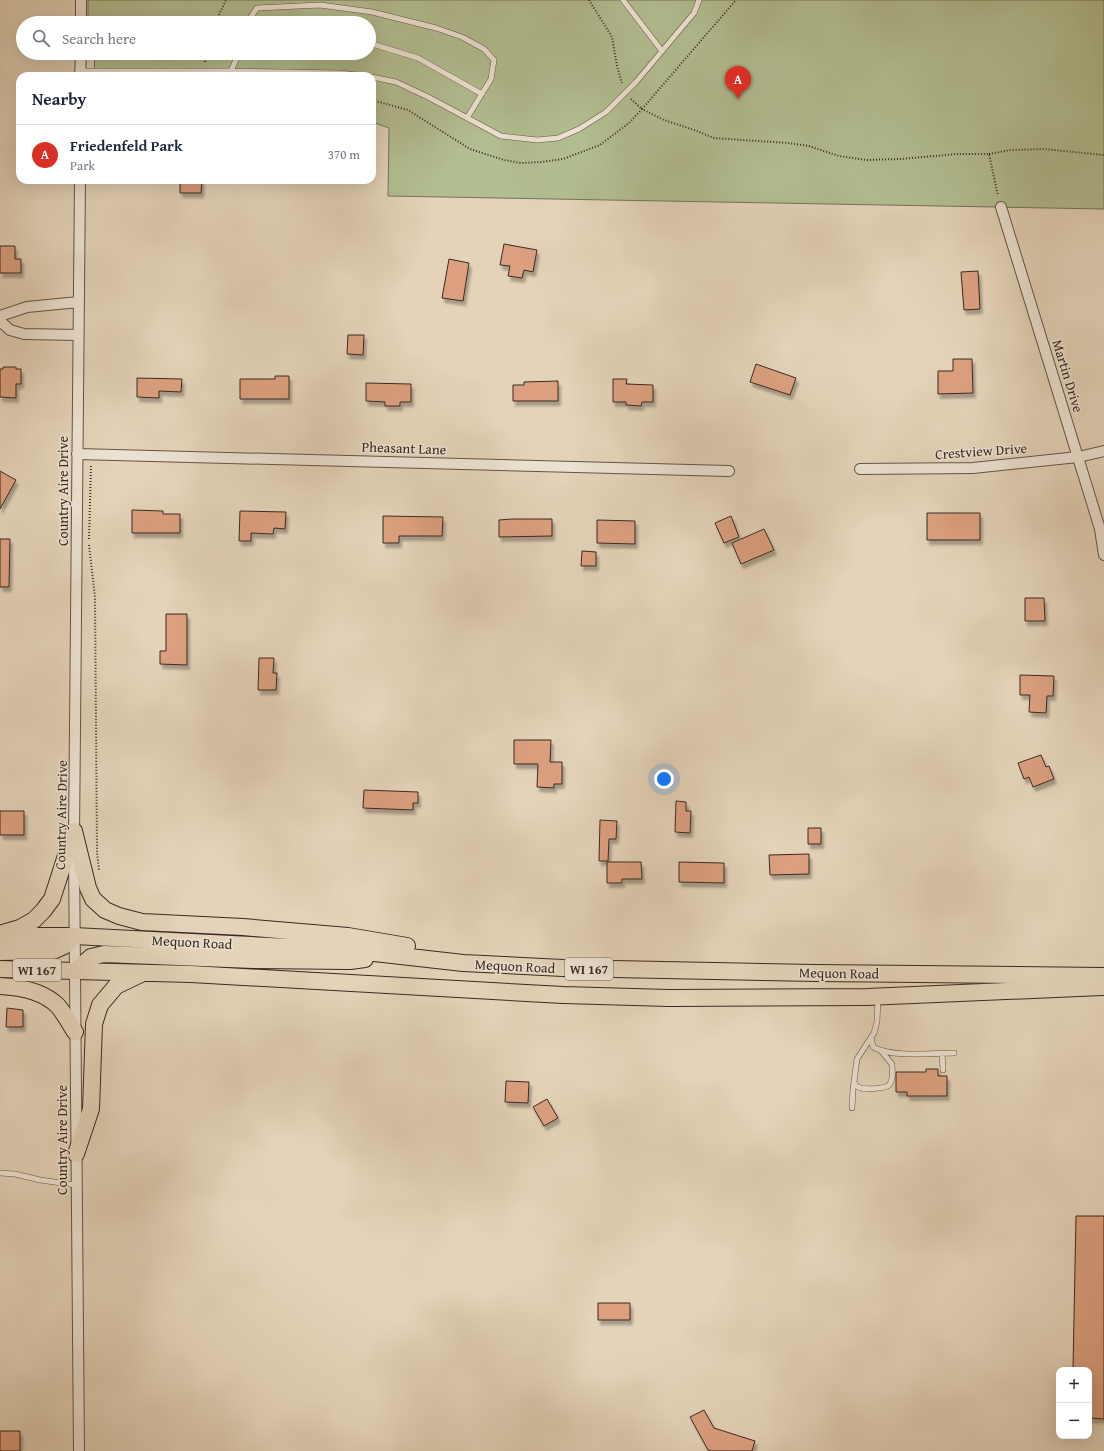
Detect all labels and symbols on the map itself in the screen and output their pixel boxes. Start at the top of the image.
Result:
pin: A [725,66,751,99]
street label: Martin Drive [1047,337,1089,415]
street label: Country Aire Drive [53,436,73,546]
street label: Pheasant Lane [361,437,447,459]
street label: Crestview Drive [934,438,1028,464]
street label: Country Aire Drive [50,759,72,870]
your location [654,769,674,789]
street label: Mequon Road [151,930,233,954]
street label: Mequon Road [474,954,556,978]
road number: WI 167 [565,958,613,980]
road number: WI 167 [13,959,61,981]
street label: Mequon Road [799,962,880,984]
street label: Country Aire Drive [52,1085,72,1195]

